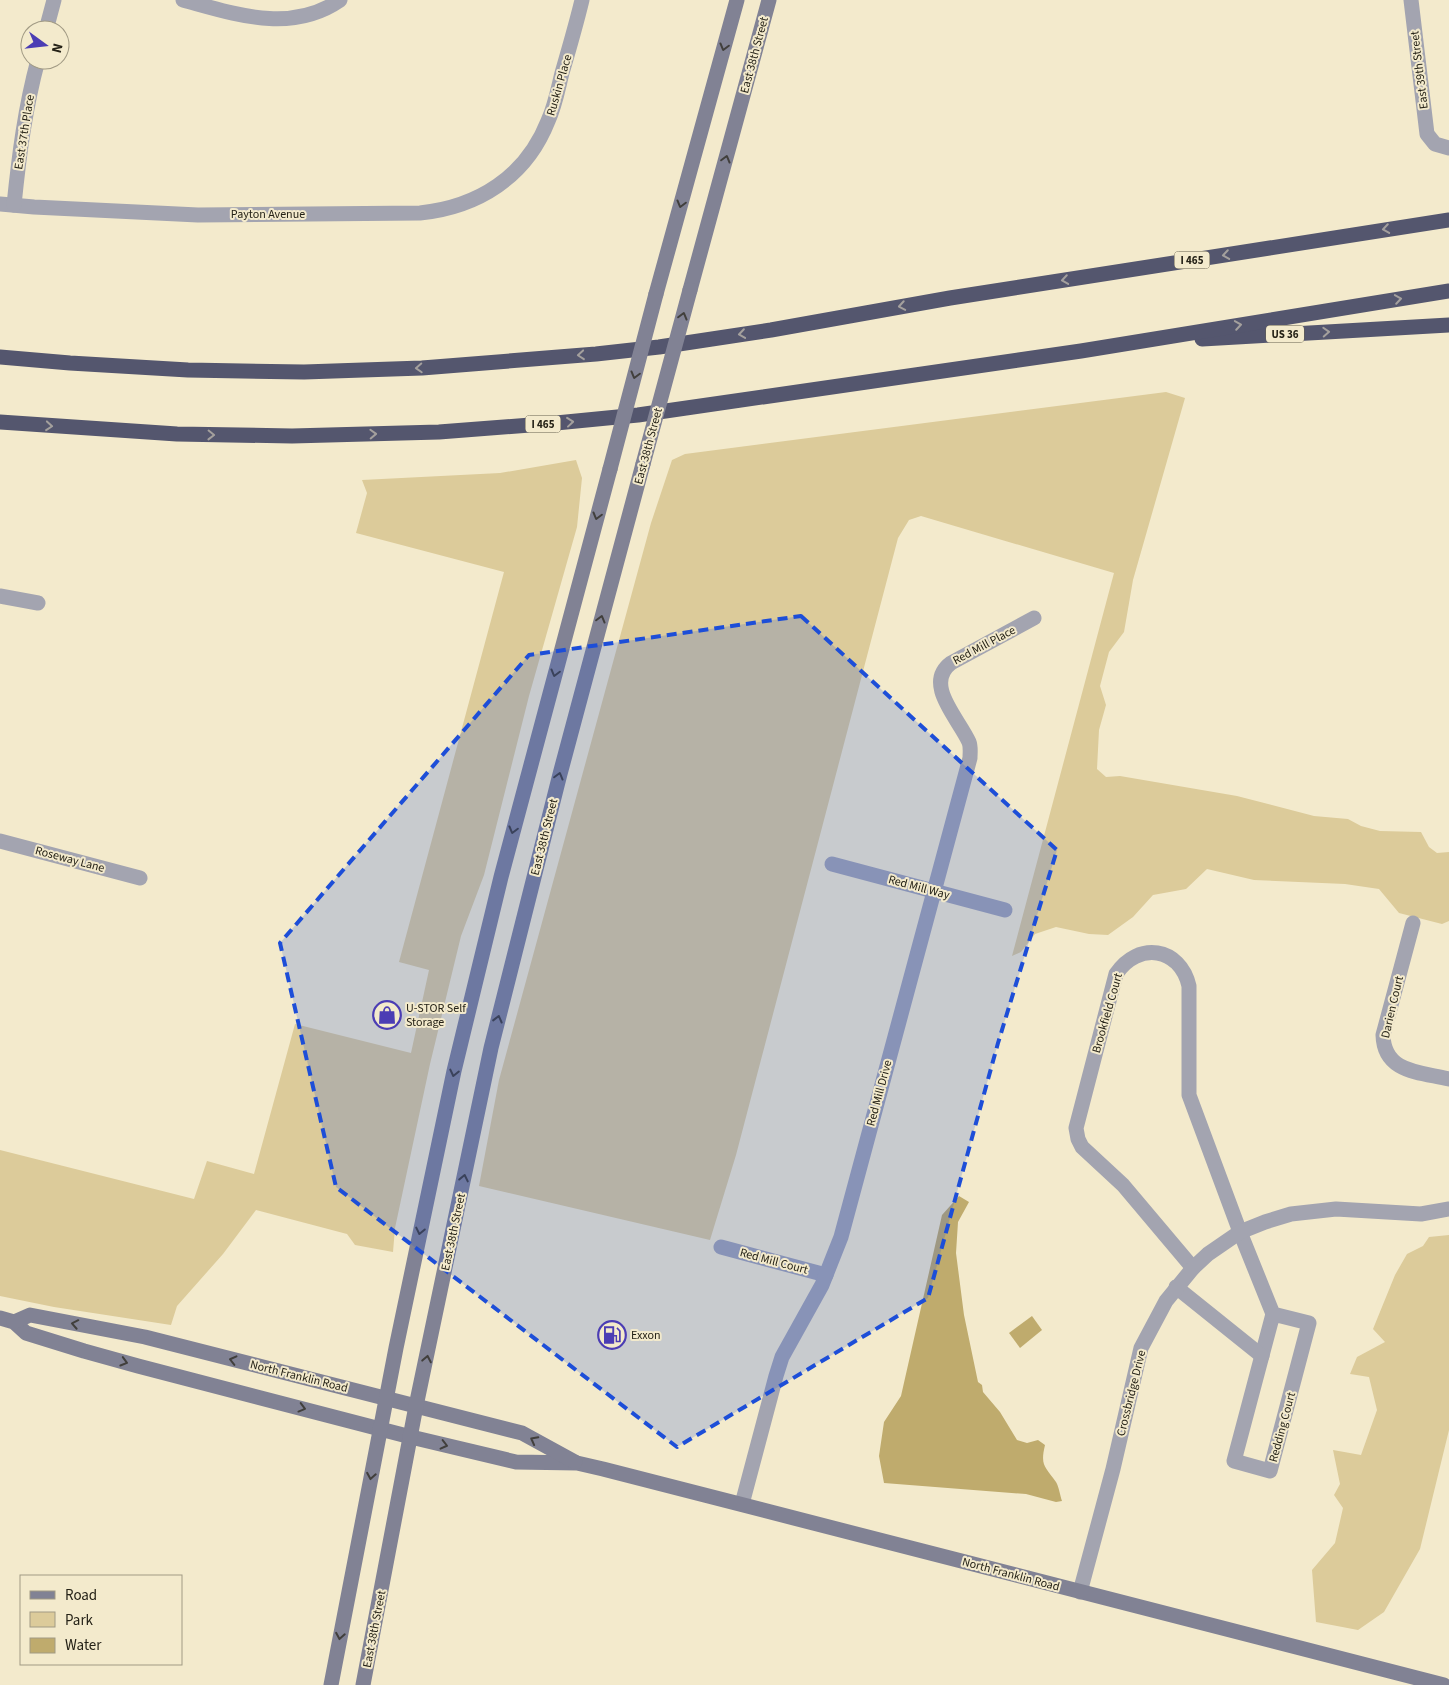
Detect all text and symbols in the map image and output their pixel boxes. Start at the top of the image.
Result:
street label: East 38th Street [736,15,773,95]
north arrow [20,20,70,70]
street label: East 39th Street [1406,30,1433,110]
text: N [46,41,67,55]
one-way arrow [719,42,729,50]
street label: Ruskin Place [543,52,576,118]
street label: East 37th Place [10,93,39,171]
one-way arrow [720,155,730,163]
one-way arrow [676,199,687,208]
street label: Payton Avenue [231,206,305,223]
one-way arrow [1382,224,1391,234]
one-way arrow [1221,249,1230,259]
road number: I 465 [1174,252,1210,268]
one-way arrow [1061,274,1070,284]
one-way arrow [1395,294,1403,305]
one-way arrow [898,301,907,311]
one-way arrow [678,312,688,320]
one-way arrow [1233,320,1242,330]
road number: US 36 [1266,326,1304,342]
one-way arrow [1323,327,1331,338]
one-way arrow [738,328,746,339]
one-way arrow [577,350,585,361]
one-way arrow [415,363,423,374]
one-way arrow [630,371,640,379]
street label: East 38th Street [630,406,667,486]
road number: I 465 [526,416,560,432]
one-way arrow [567,416,575,427]
one-way arrow [45,420,53,431]
one-way arrow [207,429,215,440]
one-way arrow [370,429,378,440]
one-way arrow [592,511,603,520]
one-way arrow [596,616,606,624]
street label: Red Mill Place [950,622,1019,669]
one-way arrow [550,668,561,677]
one-way arrow [554,773,564,781]
street label: East 38th Street [527,797,562,877]
one-way arrow [508,825,519,834]
street label: Roseway Lane [33,842,106,877]
street label: Red Mill Way [886,871,952,904]
street label: Brookfield Court [1088,971,1127,1055]
street label: Darien Court [1377,974,1408,1040]
shop icon: U-STOR Self Storage [372,1000,402,1030]
place label: U-STOR Self Storage [406,1000,466,1031]
one-way arrow [492,1014,503,1023]
street label: Red Mill Drive [862,1058,896,1128]
one-way arrow [449,1068,460,1077]
one-way arrow [458,1173,469,1182]
street label: East 38th Street [437,1192,470,1272]
one-way arrow [416,1226,426,1235]
street label: Red Mill Court [738,1244,810,1279]
one-way arrow [71,1319,80,1329]
fuel station icon: Exxon [597,1320,627,1350]
place label: Exxon [631,1327,661,1344]
street label: Crossbridge Drive [1113,1348,1150,1438]
one-way arrow [421,1354,431,1363]
one-way arrow [229,1355,238,1366]
street label: North Franklin Road [248,1356,350,1397]
one-way arrow [120,1357,128,1367]
street label: Redding Court [1265,1390,1300,1464]
one-way arrow [297,1402,306,1413]
one-way arrow [531,1436,540,1446]
one-way arrow [440,1439,449,1450]
one-way arrow [367,1472,377,1480]
street label: North Franklin Road [960,1553,1062,1596]
legend [20,1575,182,1665]
text: Road [65,1585,97,1606]
street label: East 38th Street [359,1589,390,1669]
text: Park [65,1610,94,1631]
one-way arrow [336,1631,346,1640]
text: Water [65,1635,102,1656]

